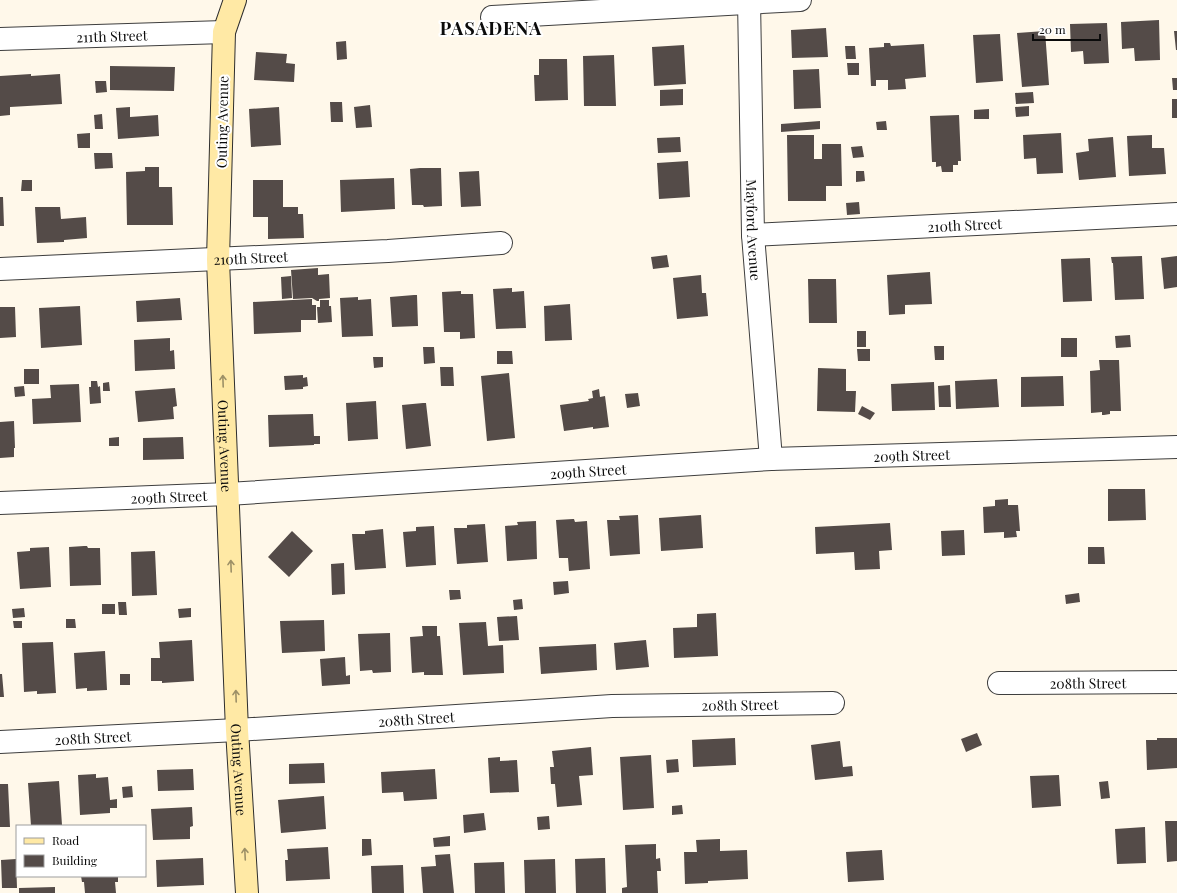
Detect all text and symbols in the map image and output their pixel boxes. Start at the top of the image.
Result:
district label: PASADENA [440,16,542,40]
scale bar [1033,16,1100,42]
text: 20 m [1039,21,1066,37]
street label: 211th Street [76,25,149,46]
street label: Outing Avenue [212,76,232,168]
street label: Mayford Avenue [743,179,766,281]
street label: 210th Street [927,213,1004,236]
street label: 210th Street [213,246,289,269]
one-way arrow [219,375,227,388]
street label: Outing Avenue [214,399,237,493]
street label: 209th Street [873,444,951,465]
street label: 209th Street [549,459,628,483]
street label: 209th Street [130,485,209,507]
one-way arrow [227,560,234,573]
street label: 208th Street [1050,673,1127,692]
one-way arrow [232,690,240,703]
street label: 208th Street [701,694,779,714]
street label: 208th Street [377,707,456,730]
street label: Outing Avenue [227,723,252,816]
street label: 208th Street [54,726,133,749]
legend [16,825,146,877]
text: Road [52,832,79,848]
one-way arrow [241,848,248,861]
text: Building [52,852,98,868]

